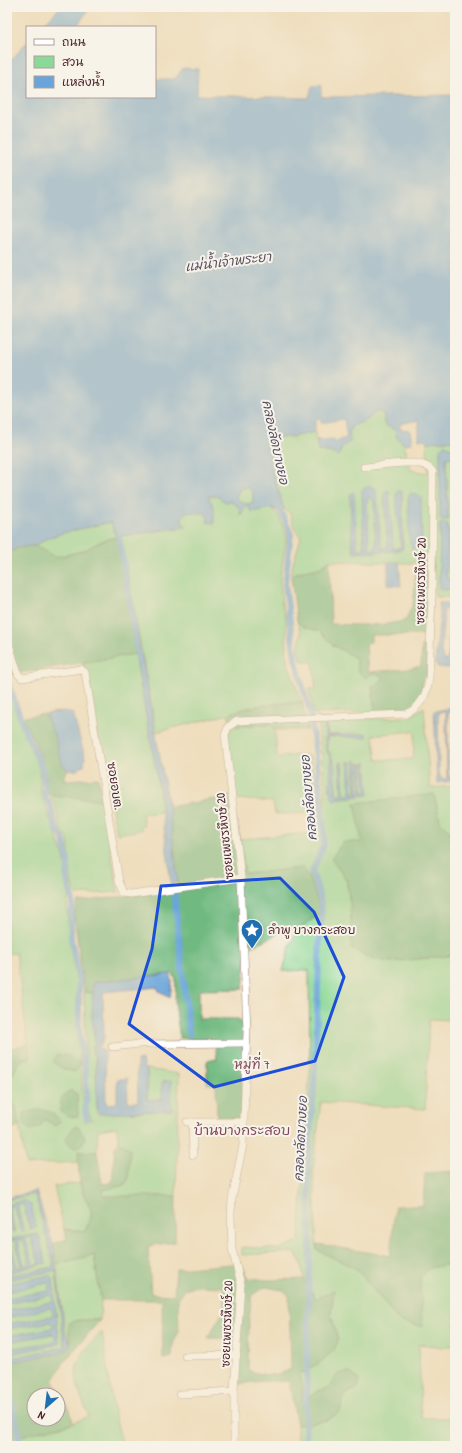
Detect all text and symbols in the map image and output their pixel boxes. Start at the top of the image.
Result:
legend [26,26,156,98]
text: ถนน [62,33,86,50]
text: สวน [62,53,83,70]
text: แหล่งน้ำ [62,71,105,90]
water label: แม่น้ำเจ้าพระยา [184,244,273,275]
water label: คลองลัดบางยอ [258,398,294,487]
street label: ซอยเพชรหึงษ์ 20 [411,537,430,625]
water label: คลองลัดบางยอ [295,753,321,841]
street label: ซอยอบต. [103,761,128,811]
street label: ซอยเพชรหึงษ์ 20 [212,792,238,880]
place icon: ลำพู บางกระสอบ [239,917,265,950]
place label: ลำพู บางกระสอบ [268,921,355,939]
district label: หมู่ที่ 7 [234,1051,270,1074]
water label: คลองลัดบางยอ [289,1094,311,1182]
district label: บ้านบางกระสอบ [194,1120,290,1139]
street label: ซอยเพชรหึงษ์ 20 [216,1280,237,1368]
north arrow [26,1387,66,1427]
text: N [35,1408,47,1423]

